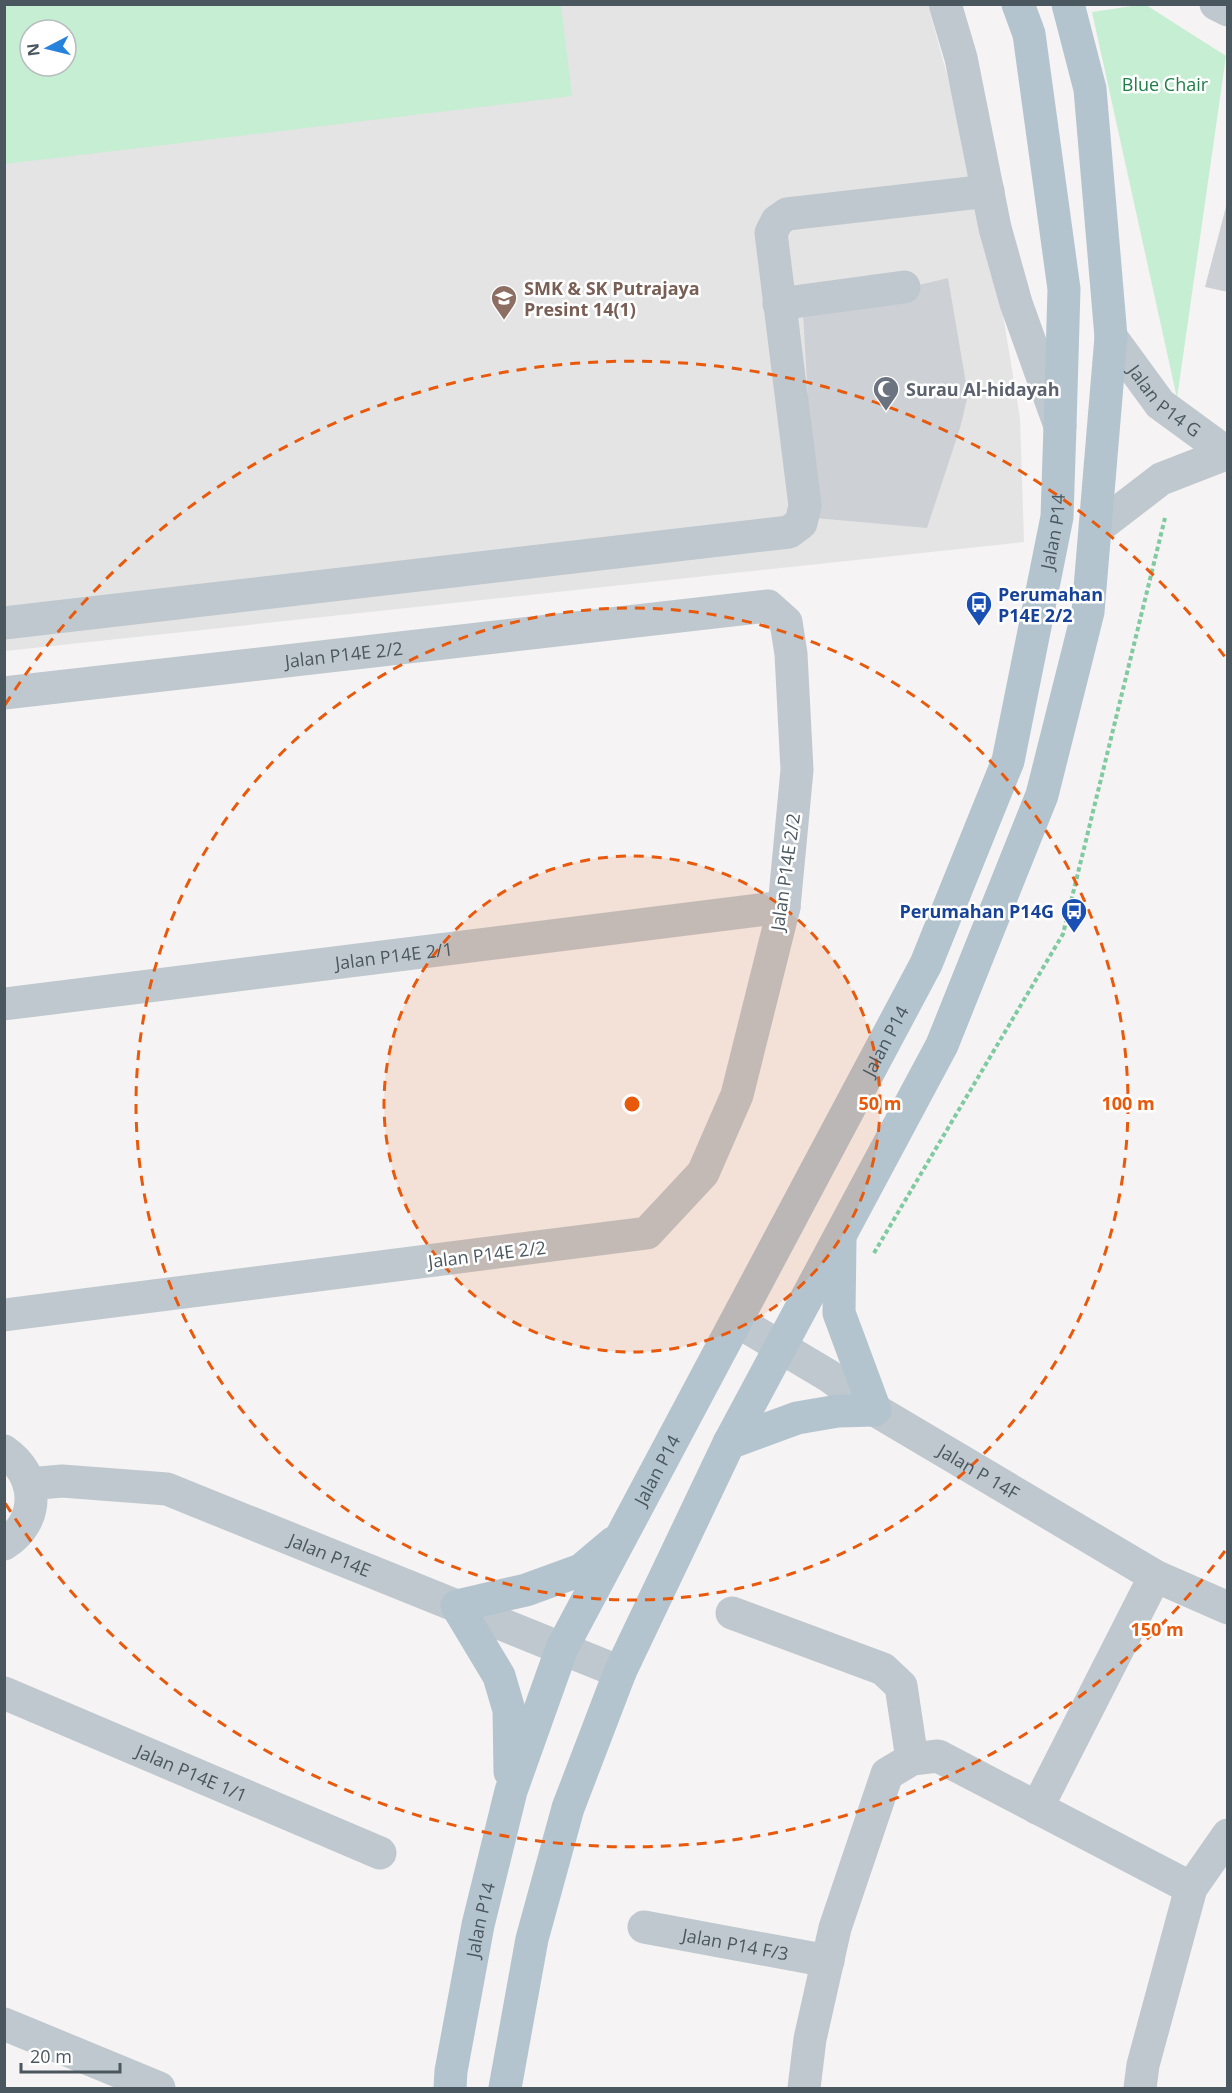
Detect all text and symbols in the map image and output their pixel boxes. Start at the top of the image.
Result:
north arrow [18,18,78,78]
text: N [21,42,45,58]
park label: Blue Chair [1122,72,1209,96]
place label: SMK & SK Putrajaya Presint 14(1) [524,276,700,321]
school or university icon: SMK & SK Putrajaya Presint 14(1) [489,283,519,321]
street label: Jalan P14 G [1122,358,1206,442]
mosque icon: Surau Al-hidayah [871,374,901,412]
place label: Surau Al-hidayah [906,377,1060,401]
street label: Jalan P14 [1034,493,1070,574]
place label: Perumahan P14E 2/2 [998,582,1103,627]
bus stop icon: Perumahan P14E 2/2 [964,589,994,627]
street label: Jalan P14E 2/2 [282,636,404,673]
street label: Jalan P14E 2/2 [765,812,805,934]
bus stop icon: Perumahan P14G [1059,896,1089,934]
place label: Perumahan P14G [899,899,1054,923]
street label: Jalan P14E 2/1 [332,936,454,975]
street label: Jalan P14 [856,1002,914,1082]
text: 50 m [859,1091,901,1115]
text: 100 m [1101,1091,1155,1115]
centre of rings [622,1094,642,1114]
street label: Jalan P14E 2/2 [425,1235,547,1273]
street label: Jalan P14 [627,1431,685,1511]
street label: Jalan P 14F [932,1437,1024,1505]
street label: Jalan P14E [283,1527,374,1582]
text: 150 m [1130,1617,1184,1641]
street label: Jalan P14E 1/1 [131,1738,251,1807]
street label: Jalan P14 [460,1880,500,1961]
street label: Jalan P14 F/3 [678,1922,790,1965]
scale bar [21,2036,120,2074]
text: 20 m [30,2044,72,2068]

